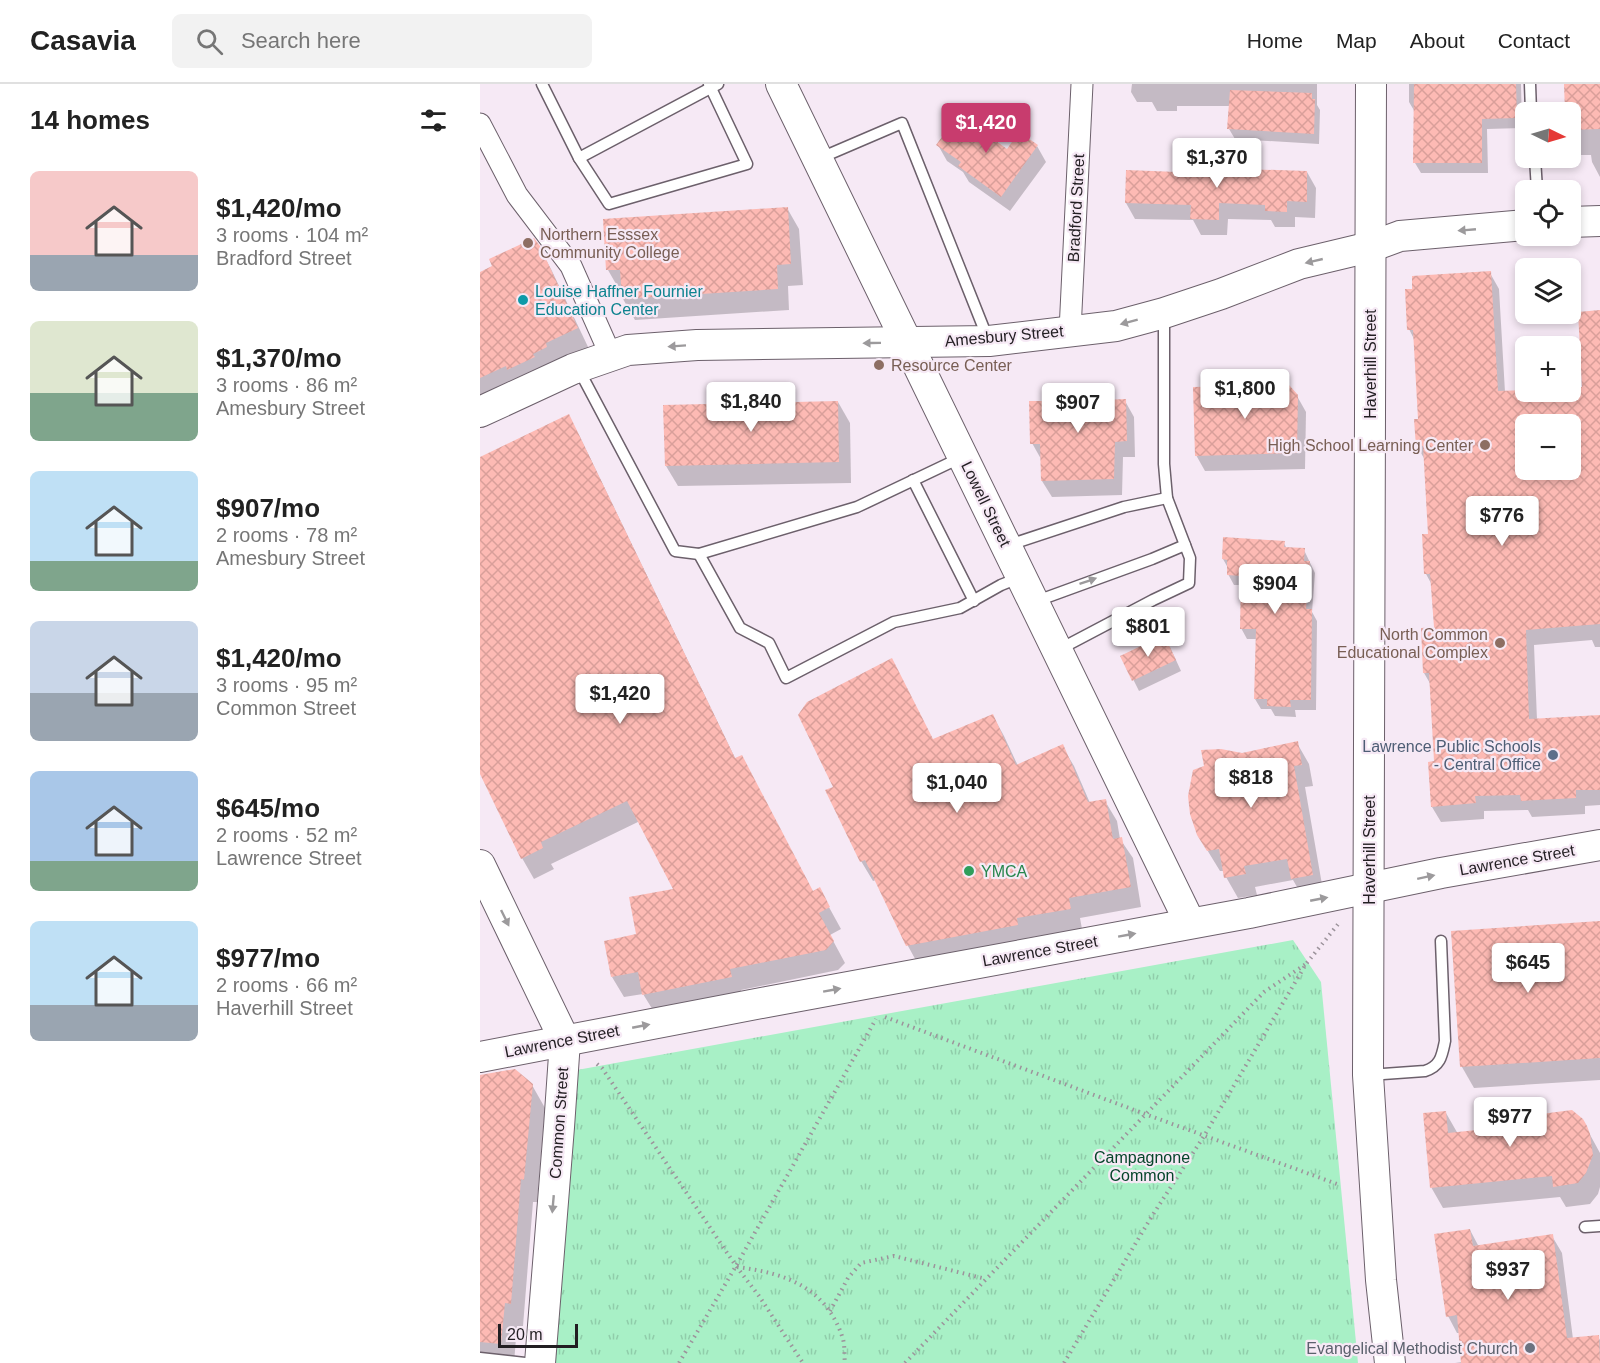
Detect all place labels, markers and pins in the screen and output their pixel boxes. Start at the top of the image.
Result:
pin: $1,420 [937,103,1035,154]
pin: $1,370 [1168,138,1266,189]
place label: Northern Esssex Community College [540,226,680,261]
marker: Northern Esssex Community College [521,236,535,250]
place label: Louise Haffner Fournier Education Center [535,283,703,318]
marker: Louise Haffner Fournier Education Center [516,293,530,307]
place label: Resource Center [891,357,1013,374]
marker: Resource Center [872,358,886,372]
pin: $1,800 [1196,369,1294,420]
pin: $1,840 [702,382,800,433]
pin: $907 [1042,383,1114,434]
place label: High School Learning Center [1268,437,1474,454]
marker: High School Learning Center [1478,438,1492,452]
pin: $776 [1466,496,1538,547]
pin: $904 [1239,564,1311,615]
pin: $801 [1112,607,1184,658]
place label: North Common Educational Complex [1337,626,1488,661]
marker: North Common Educational Complex [1493,636,1507,650]
pin: $1,420 [571,674,669,725]
place label: Lawrence Public Schools - Central Office [1362,738,1541,773]
marker: Lawrence Public Schools - Central Office [1546,748,1560,762]
pin: $818 [1215,758,1287,809]
pin: $1,040 [908,763,1006,814]
place label: YMCA [981,863,1028,880]
marker: YMCA [962,864,976,878]
pin: $645 [1492,943,1564,994]
pin: $977 [1474,1097,1546,1148]
pin: $937 [1472,1250,1544,1301]
place label: Evangelical Methodist Church [1306,1340,1518,1357]
marker: Evangelical Methodist Church [1523,1341,1537,1355]

